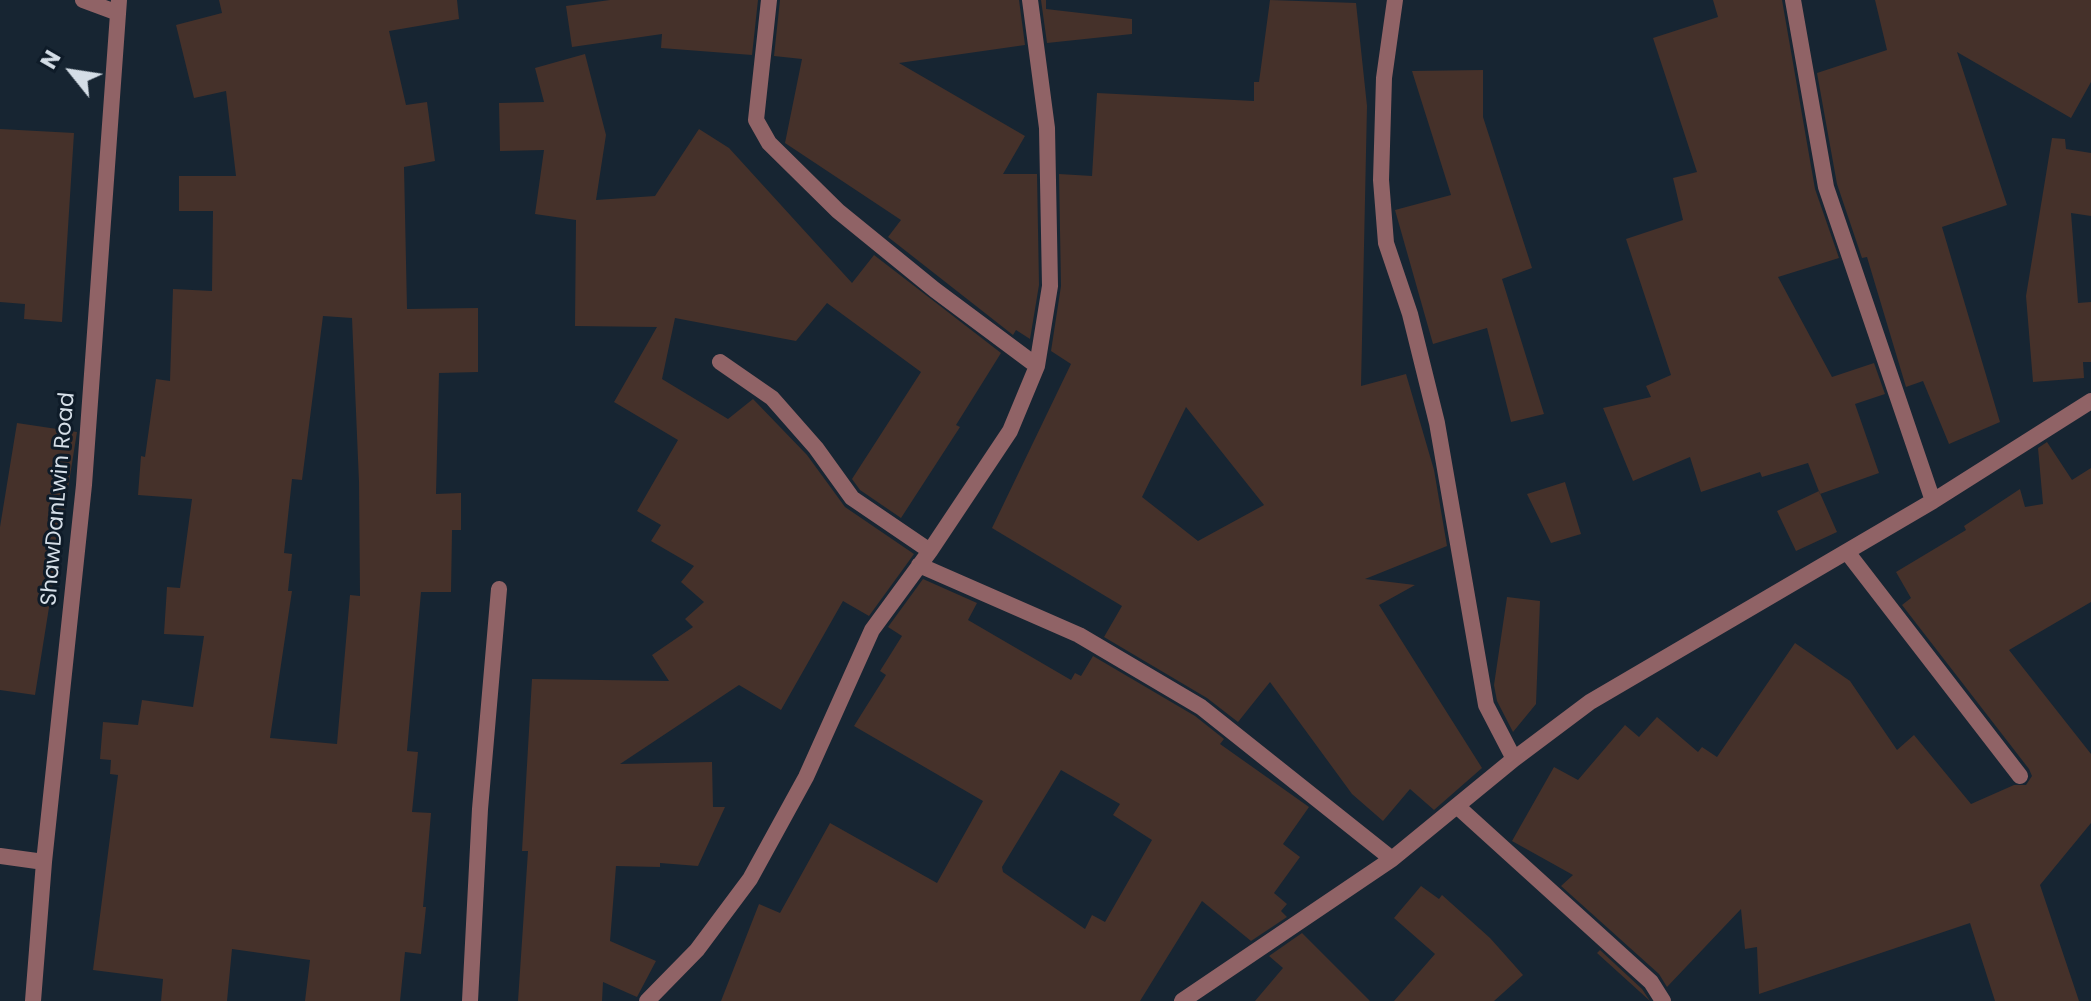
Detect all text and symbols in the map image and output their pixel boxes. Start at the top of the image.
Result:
north arrow [32,32,112,112]
text: N [33,45,68,75]
street label: ShawDanLwin Road [37,391,81,607]

